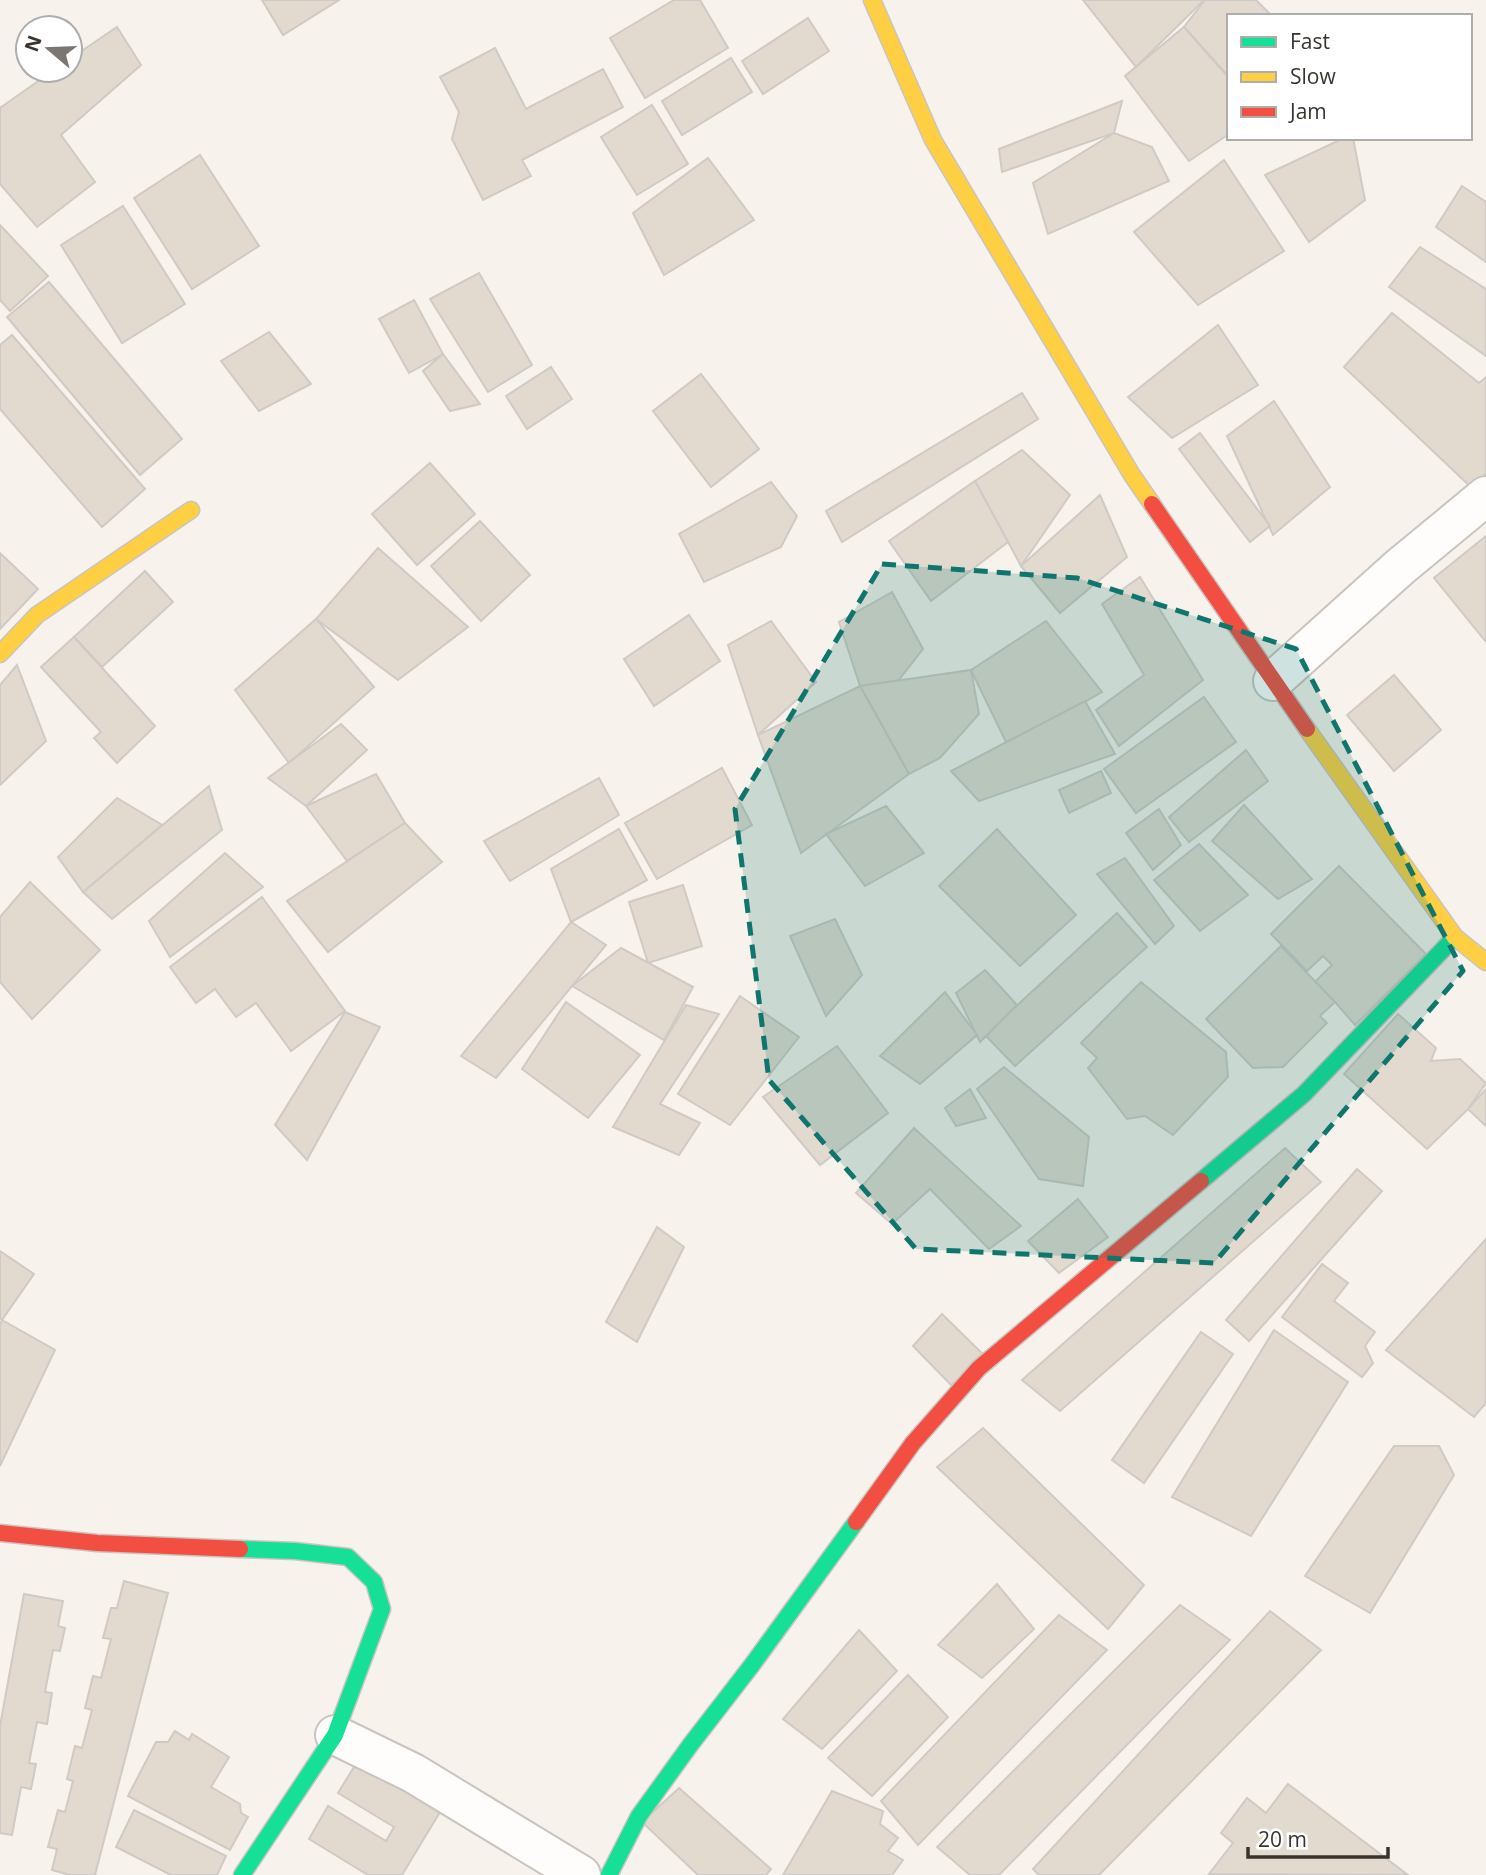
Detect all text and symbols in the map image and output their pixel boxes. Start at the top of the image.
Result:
north arrow [14,14,84,84]
legend [1227,14,1472,140]
text: Fast [1290,27,1330,55]
text: N [18,32,48,55]
text: Slow [1290,62,1336,90]
text: Jam [1288,97,1327,125]
scale bar [1248,1815,1388,1859]
text: 20 m [1258,1825,1307,1853]

